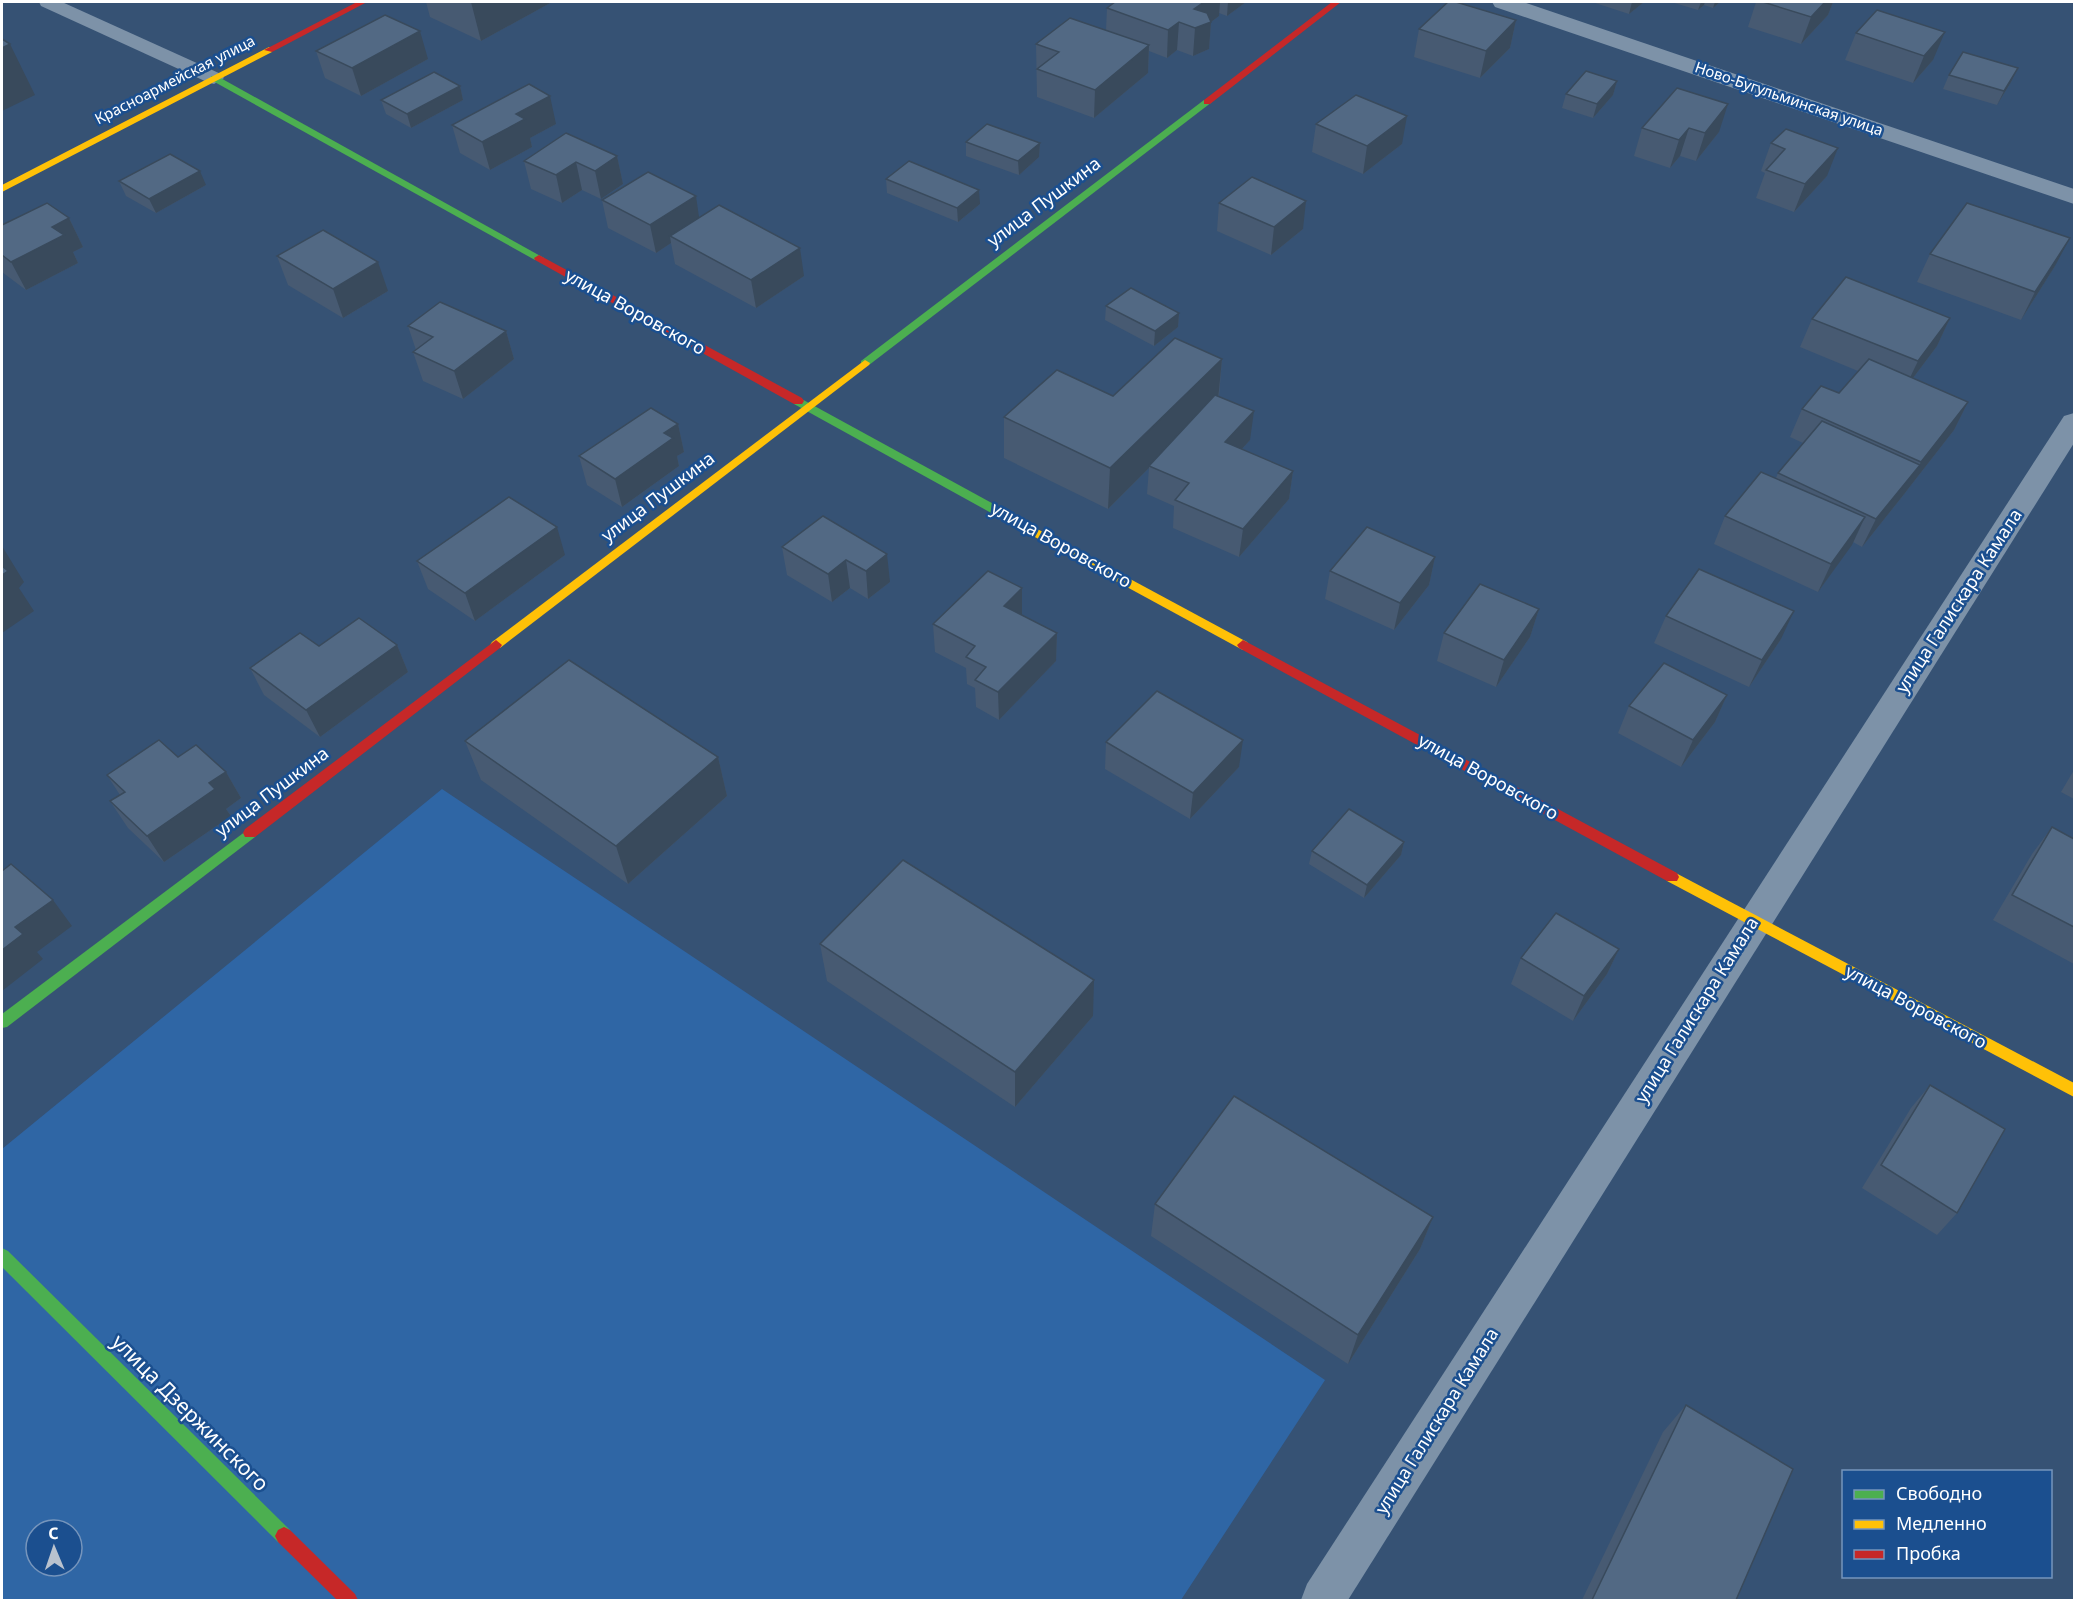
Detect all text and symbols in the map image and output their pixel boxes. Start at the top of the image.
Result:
street label: Красноармейская улица [91,30,258,128]
street label: Ново-Бугульминская улица [1693,56,1886,140]
street label: улица Пушкина [982,151,1105,252]
street label: улица Воровского [561,263,710,360]
street label: улица Пушкина [596,446,719,547]
street label: улица Воровского [987,496,1136,593]
street label: улица Галискара Камала [1890,504,2027,697]
street label: улица Воровского [1414,728,1563,825]
street label: улица Пушкина [210,741,333,842]
street label: улица Галискара Камала [1629,912,1763,1107]
street label: улица Воровского [1841,959,1991,1054]
street label: улица Галискара Камала [1369,1323,1503,1518]
street label: улица Дзержинского [106,1328,275,1497]
legend [1842,1470,2052,1578]
text: Свободно [1896,1481,1982,1505]
text: Медленно [1896,1511,1987,1535]
north arrow [24,1518,84,1578]
text: С [48,1522,59,1544]
text: Пробка [1896,1541,1961,1565]

